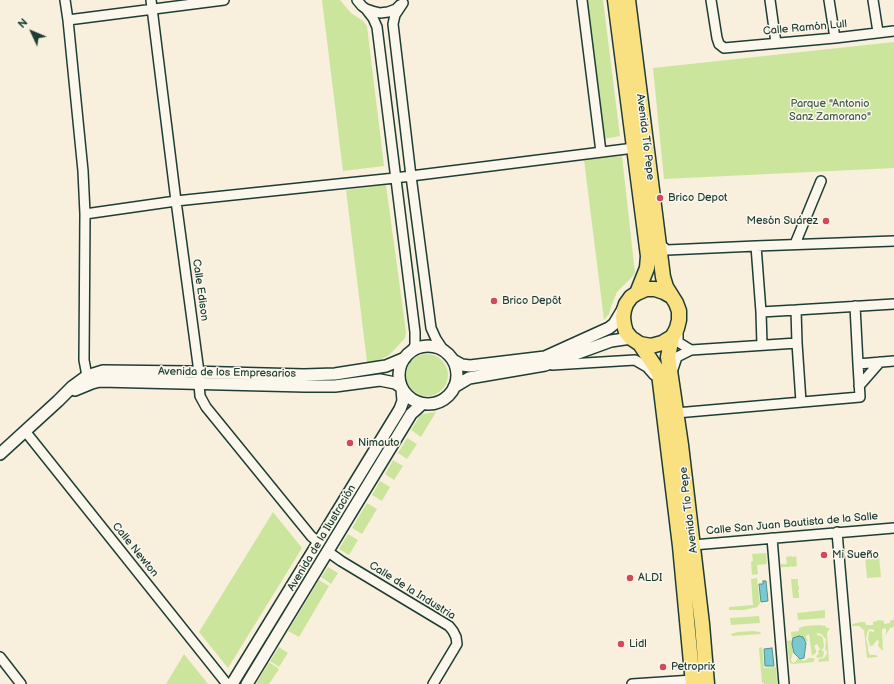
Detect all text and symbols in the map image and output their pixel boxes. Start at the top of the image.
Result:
north arrow [12,12,52,52]
text: N [15,16,31,31]
street label: Calle Ramón Lull [762,18,848,38]
street label: Avenida Tío Pepe [633,93,657,181]
park label: Parque "Antonio Sanz Zamorano" [789,97,871,123]
place label: Brico Depot [668,191,727,205]
marker: Brico Depot [655,193,665,203]
place label: Mesón Suárez [747,214,818,228]
marker: Mesón Suárez [821,216,831,226]
street label: Calle Edison [189,258,211,322]
place label: Brico Depôt [502,294,561,308]
marker: Brico Depôt [489,296,499,306]
street label: Avenida de los Empresarios [158,365,296,381]
place label: Nimauto [358,436,400,450]
marker: Nimauto [345,438,355,448]
street label: Avenida Tío Pepe [677,466,701,554]
street label: Avenida de la Ilustración [285,483,359,593]
street label: Calle San Juan Bautista de la Salle [705,510,879,538]
street label: Calle Newton [109,520,161,580]
place label: Mi Sueño [832,548,879,562]
marker: Mi Sueño [819,550,829,560]
street label: Calle de la Industria [366,559,458,623]
place label: ALDI [638,571,662,585]
marker: ALDI [625,573,635,583]
place label: Lidl [629,637,647,651]
marker: Lidl [616,639,626,649]
place label: Petroprix [671,660,715,674]
marker: Petroprix [658,662,668,672]

